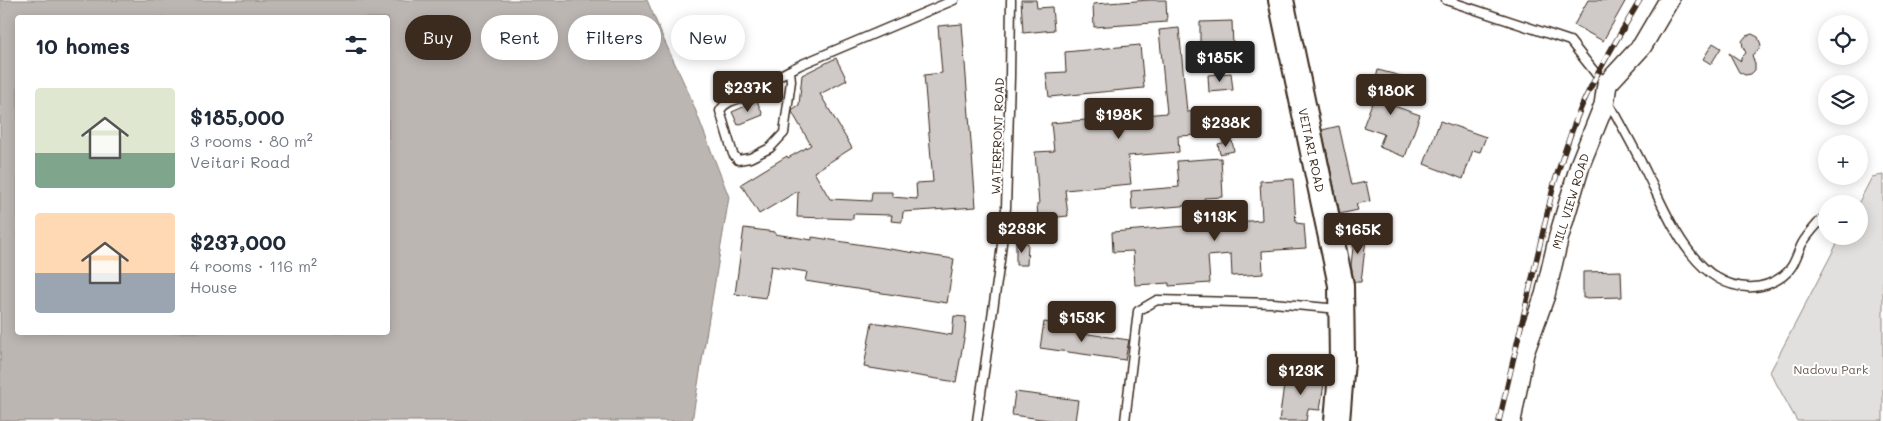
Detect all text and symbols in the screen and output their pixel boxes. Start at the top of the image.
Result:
chip: Buy [405,15,471,60]
chip: Rent [481,15,558,60]
chip: Filters [568,15,661,60]
chip: New [671,15,745,60]
map controls [1818,15,1868,245]
button: locate [1818,15,1868,65]
icon: filters [342,31,370,59]
text: 10 homes [35,32,130,59]
pin: $185K [1185,41,1255,83]
text: $185K [1197,46,1243,67]
pin: $237K [713,70,783,113]
pin: $180K [1356,74,1426,116]
button: layers [1818,75,1868,125]
text: $237K [724,76,772,97]
street label: WATERFRONT ROAD [987,77,1007,195]
text: $180K [1367,79,1415,100]
pin: $198K [1084,98,1154,140]
text: $185,000 [190,103,285,130]
text: $198K [1095,103,1143,124]
pin: $238K [1191,106,1261,148]
street label: VEITARI ROAD [1295,107,1329,193]
icon: home [75,108,135,168]
text: $238K [1202,111,1250,132]
text: 3 rooms · 80 m² [190,130,313,151]
button: + [1818,135,1868,185]
text: Veitari Road [190,151,290,172]
street label: MILL VIEW ROAD [1548,151,1592,251]
button: − [1818,195,1868,245]
pin: $113K [1180,200,1250,242]
text: $113K [1193,205,1237,226]
pin: $233K [987,212,1057,254]
pin: $165K [1323,212,1393,255]
text: $233K [998,217,1046,238]
text: $165K [1335,218,1381,239]
text: $237,000 [190,228,286,255]
icon: home [75,233,135,293]
text: 4 rooms · 116 m² [190,255,317,276]
text: House [190,276,237,297]
pin: $153K [1047,300,1117,343]
text: $153K [1059,306,1105,327]
pin: $123K [1266,354,1336,396]
text: $123K [1278,359,1324,380]
park label: Nadovu Park [1793,361,1869,377]

